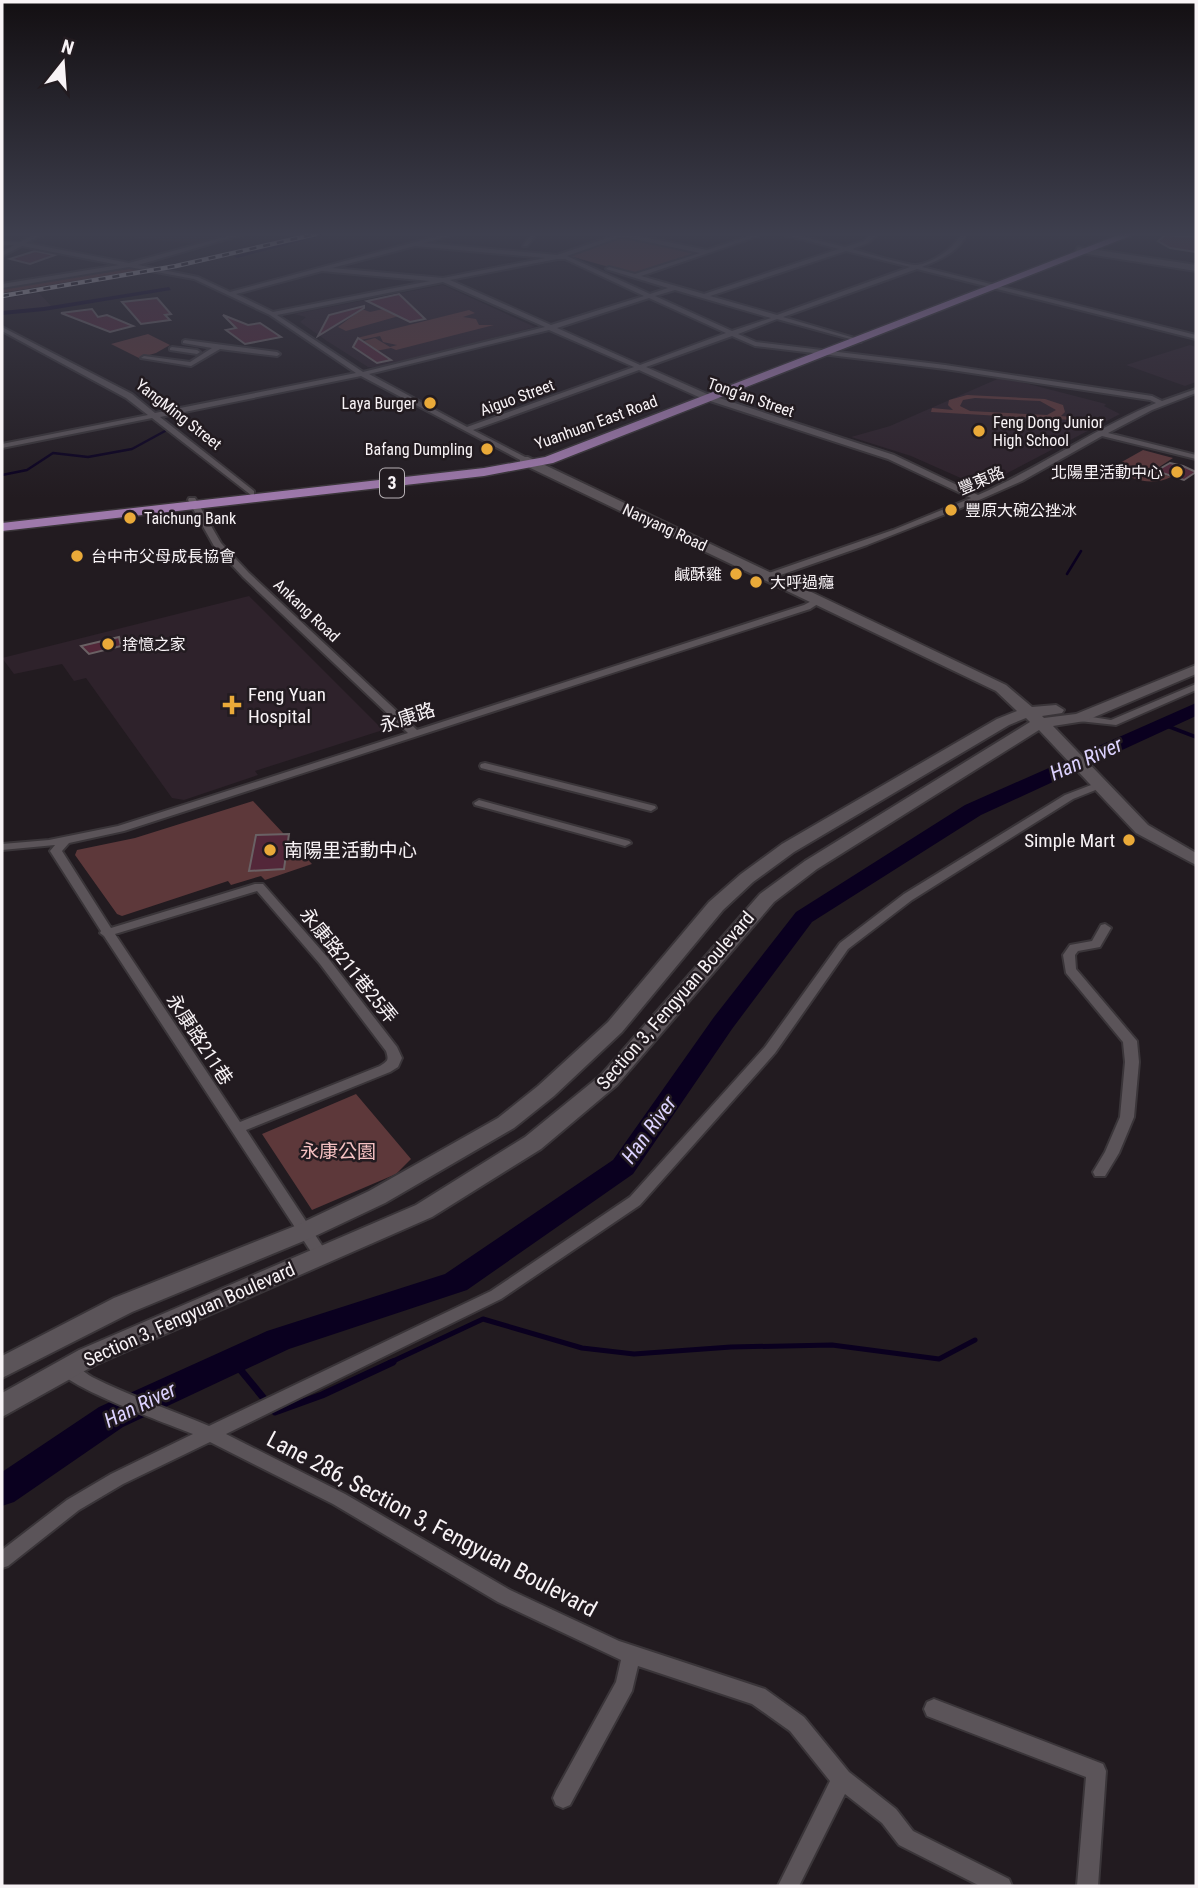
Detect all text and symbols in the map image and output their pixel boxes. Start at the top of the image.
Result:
north arrow [28,28,98,98]
text: N [59,35,77,60]
street label: Tong’an Street [705,374,797,421]
street label: YangMing Street [132,375,226,454]
street label: Aiguo Street [477,375,557,420]
street label: Yuanhuan East Road [532,391,660,453]
place label: Laya Burger [342,394,416,413]
marker: Laya Burger [422,395,438,411]
place label: Feng Dong Junior High School [993,413,1104,450]
marker: Feng Dong Junior High School [971,423,987,439]
place label: Bafang Dumpling [365,440,473,459]
marker: Bafang Dumpling [479,441,495,457]
street label: 豐東路 [955,462,1007,499]
place label: 北陽里活動中心 [1051,463,1163,482]
marker: 北陽里活動中心 [1169,464,1185,480]
road number: 3 [380,468,404,498]
street label: Nanyang Road [620,500,710,555]
place label: 豐原大碗公挫冰 [965,501,1077,520]
marker: 豐原大碗公挫冰 [943,502,959,518]
place label: Taichung Bank [144,509,237,528]
marker: Taichung Bank [122,510,138,526]
place label: 台中市父母成長協會 [91,547,235,566]
marker: 台中市父母成長協會 [69,548,85,564]
place label: 鹹酥雞 [674,565,722,584]
marker: 鹹酥雞 [728,566,744,582]
place label: 大呼過癮 [770,573,834,592]
marker: 大呼過癮 [748,574,764,590]
street label: Ankang Road [270,575,344,646]
place label: 捨憶之家 [122,635,186,654]
marker: 捨憶之家 [100,636,116,652]
place label: Feng Yuan Hospital [248,683,326,728]
marker: Feng Yuan Hospital [222,695,242,715]
street label: 永康路 [376,698,438,737]
water label: Han River [1046,732,1127,786]
place label: Simple Mart [1024,829,1115,852]
marker: Simple Mart [1121,832,1137,848]
place label: 南陽里活動中心 [284,839,417,862]
marker: 南陽里活動中心 [262,842,278,858]
street label: 永康路211巷25弄 [295,903,402,1028]
street label: Section 3, Fengyuan Boulevard [592,906,759,1094]
street label: 永康路211巷 [162,989,238,1089]
water label: Han River [617,1091,682,1168]
park label: 永康公園 [300,1140,376,1163]
street label: Section 3, Fengyuan Boulevard [80,1257,298,1371]
water label: Han River [100,1377,181,1433]
street label: Lane 286, Section 3, Fengyuan Boulevard [262,1426,601,1623]

